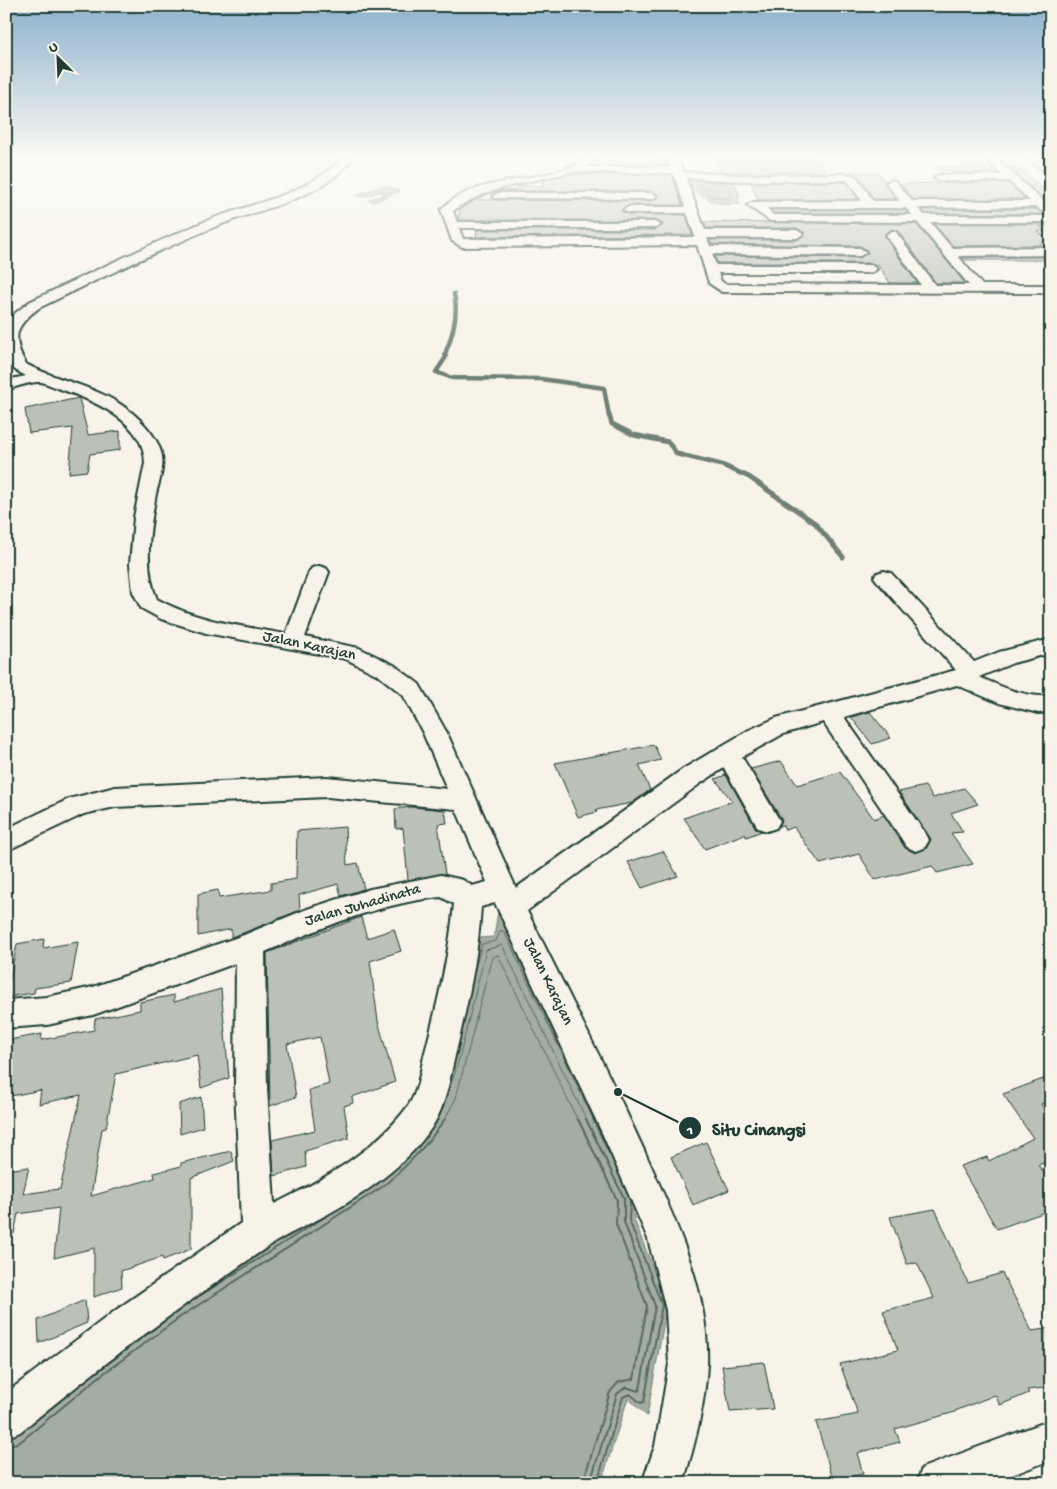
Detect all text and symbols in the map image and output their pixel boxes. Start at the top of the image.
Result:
north arrow [32,32,82,82]
text: U [47,39,61,58]
street label: Jalan Karajan [261,628,358,666]
street label: Jalan Juhadinata [303,880,424,932]
street label: Jalan Karajan [518,935,576,1029]
callout: Situ Cinangsi [677,1112,816,1145]
text: Situ Cinangsi [712,1121,806,1142]
text: 1 [686,1122,693,1140]

